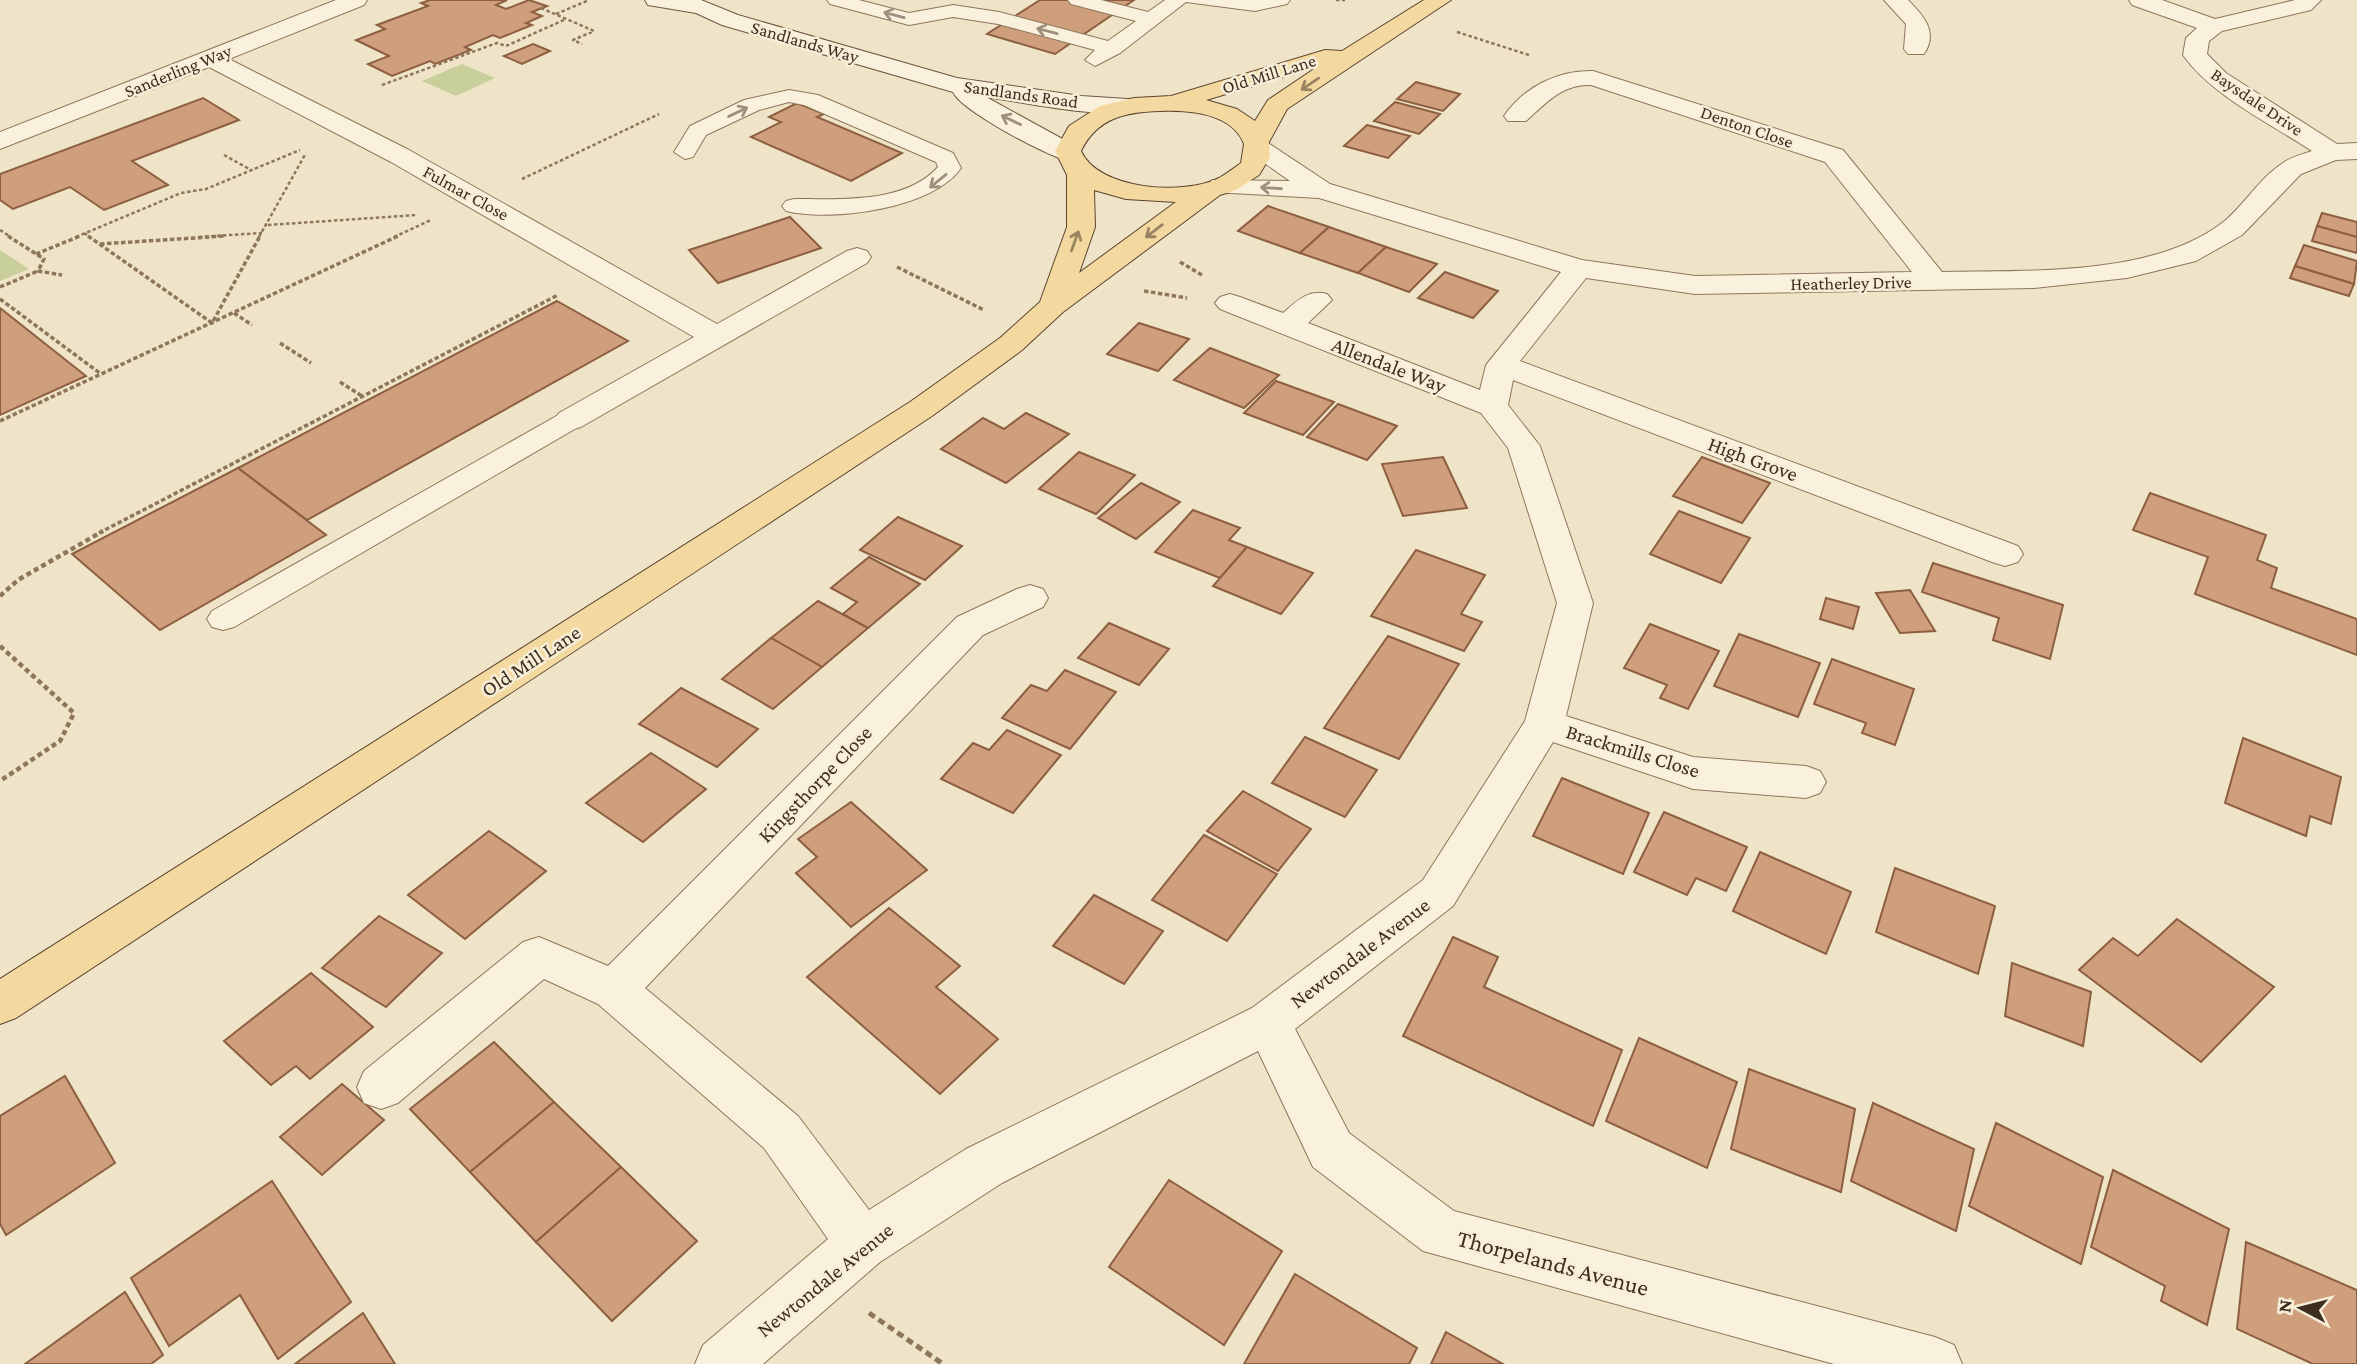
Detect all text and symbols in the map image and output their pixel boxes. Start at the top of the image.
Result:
one-way arrow [883,8,905,21]
street label: Sandlands Way [749,17,862,67]
one-way arrow [1036,23,1058,36]
street label: Sanderling Way [122,40,235,102]
street label: Old Mill Lane [1220,50,1318,98]
street label: Baysdale Drive [2207,64,2307,140]
street label: Sandlands Road [963,76,1080,112]
one-way arrow [1301,77,1320,91]
street label: Denton Close [1698,102,1796,152]
one-way arrow [727,105,748,119]
one-way arrow [1001,113,1022,127]
street label: Fulmar Close [420,161,512,225]
one-way arrow [929,173,947,188]
one-way arrow [1261,181,1283,194]
one-way arrow [1145,223,1163,238]
one-way arrow [1070,231,1082,253]
street label: Heatherley Drive [1790,272,1912,294]
street label: Allendale Way [1328,332,1450,398]
street label: High Grove [1705,432,1801,486]
street label: Old Mill Lane [477,620,585,702]
street label: Brackmills Close [1563,719,1703,783]
street label: Kingsthorpe Close [753,721,877,847]
street label: Newtondale Avenue [1286,893,1434,1013]
street label: Newtondale Avenue [752,1218,898,1342]
street label: Thorpelands Avenue [1454,1224,1652,1301]
north arrow [2266,1273,2336,1343]
text: N [2273,1298,2296,1314]

